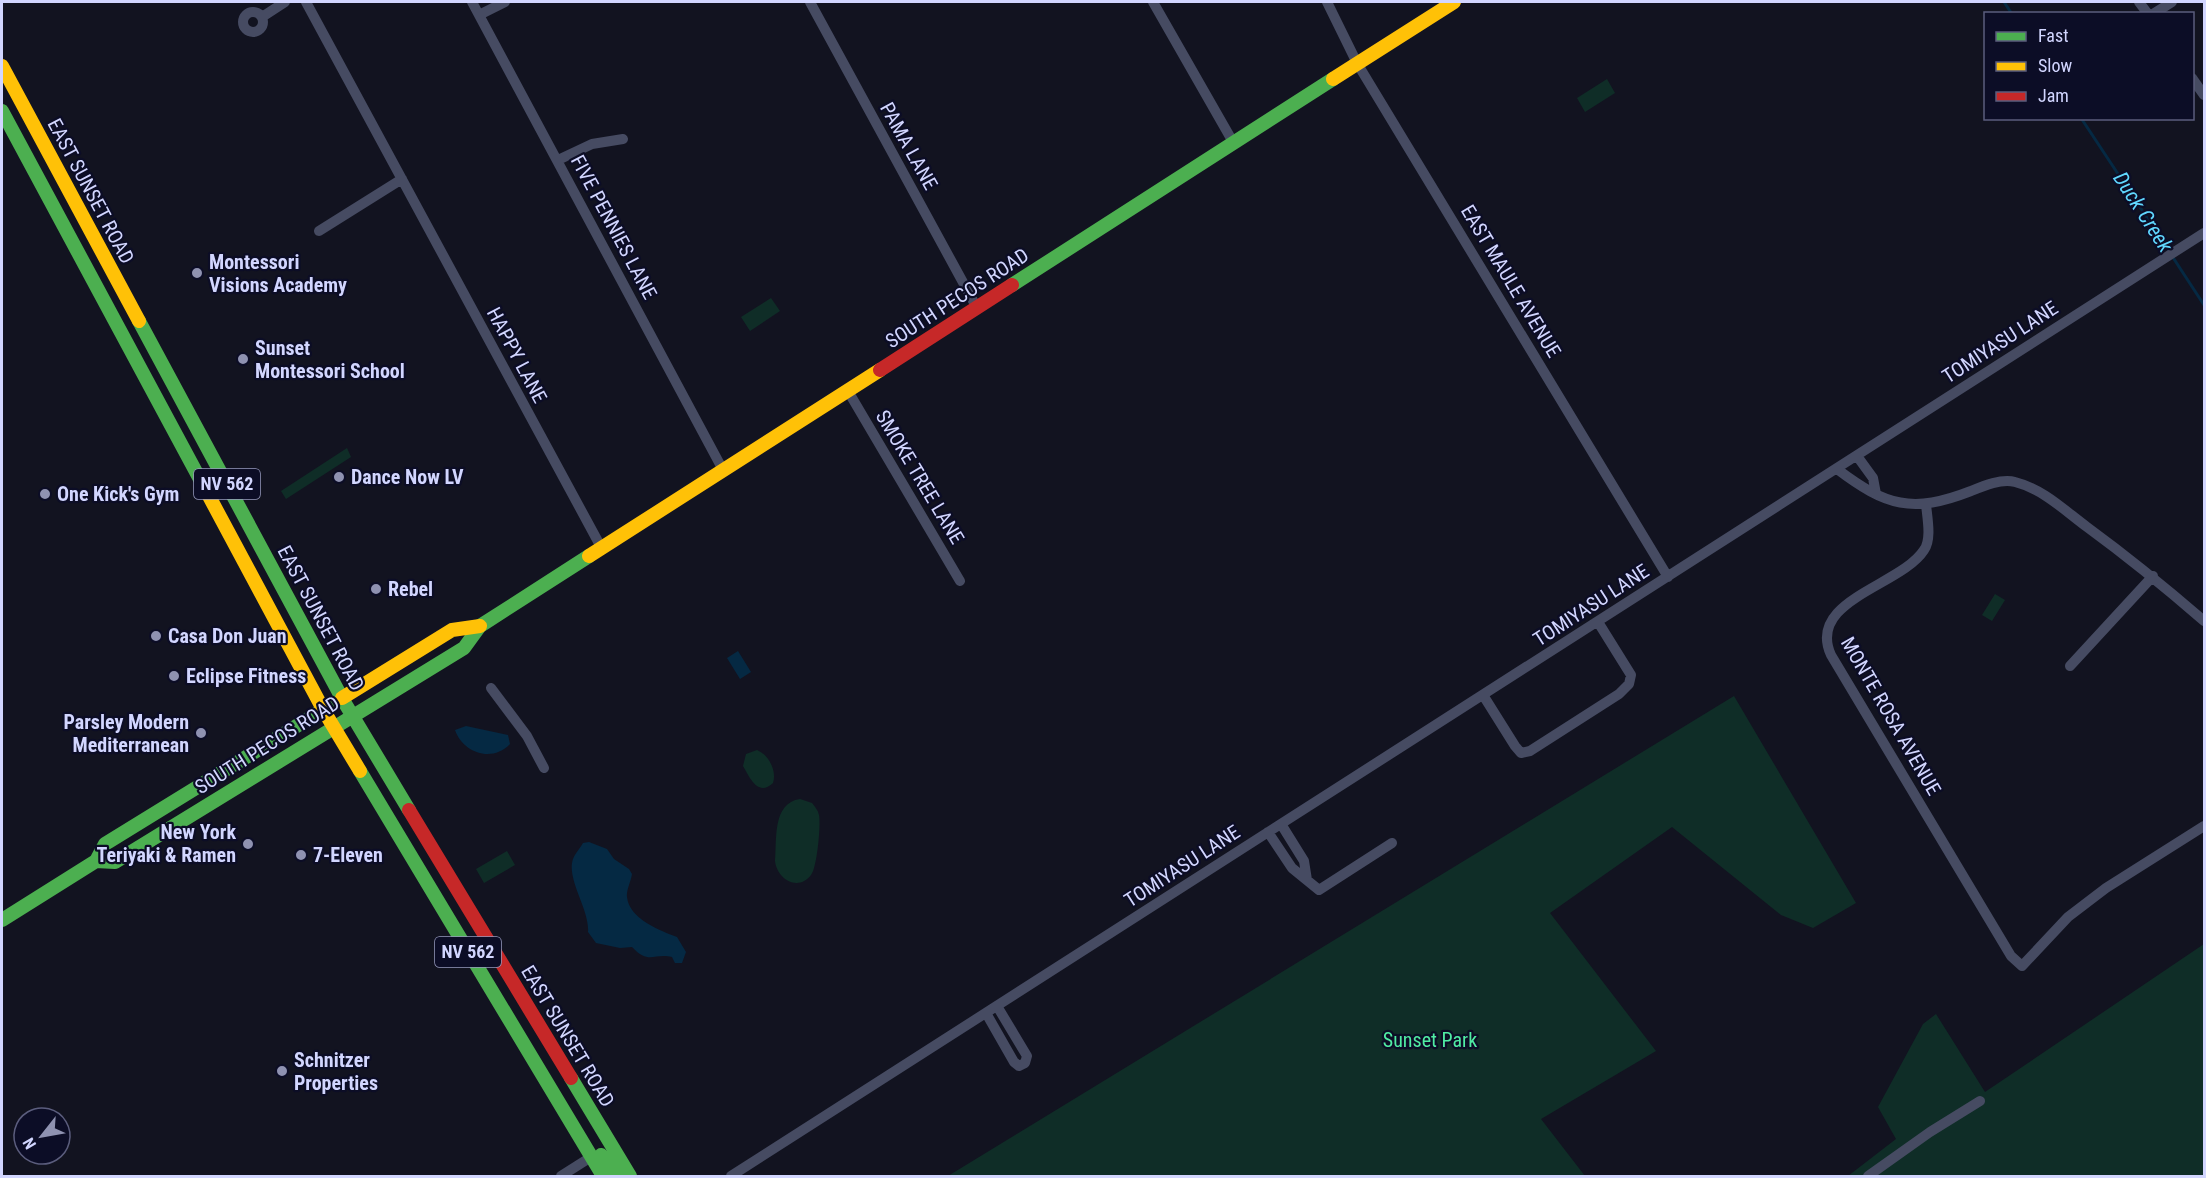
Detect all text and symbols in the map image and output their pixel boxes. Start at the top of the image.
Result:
legend [1984,12,2194,120]
text: Fast [2038,25,2069,46]
text: Slow [2038,55,2073,76]
text: Jam [2038,85,2069,106]
street label: PAMA LANE [875,98,943,194]
street label: EAST SUNSET ROAD [43,114,139,268]
street label: FIVE PENNIES LANE [566,151,662,303]
water label: Duck Creek [2108,167,2178,257]
street label: EAST MAULE AVENUE [1456,200,1566,362]
street label: SOUTH PECOS ROAD [881,243,1033,353]
place label: Montessori Visions Academy [209,250,347,297]
marker: Montessori Visions Academy [190,266,204,280]
street label: TOMIYASU LANE [1938,296,2062,388]
street label: HAPPY LANE [482,303,552,407]
place label: Sunset Montessori School [255,336,405,383]
marker: Sunset Montessori School [236,352,250,366]
street label: SMOKE TREE LANE [871,406,969,548]
place label: Dance Now LV [351,465,464,489]
road number: NV 562 [194,469,260,499]
marker: Dance Now LV [332,470,346,484]
place label: One Kick's Gym [57,482,179,506]
marker: One Kick's Gym [38,487,52,501]
street label: EAST SUNSET ROAD [273,541,369,695]
street label: TOMIYASU LANE [1529,559,1653,651]
place label: Rebel [388,577,433,601]
marker: Rebel [369,582,383,596]
place label: Casa Don Juan [168,624,287,648]
marker: Casa Don Juan [149,629,163,643]
street label: MONTE ROSA AVENUE [1836,633,1946,799]
place label: Eclipse Fitness [186,664,306,688]
marker: Eclipse Fitness [167,669,181,683]
street label: SOUTH PECOS ROAD [190,691,344,799]
place label: Parsley Modern Mediterranean [64,710,189,757]
marker: Parsley Modern Mediterranean [194,726,208,740]
place label: New York Teriyaki & Ramen [96,820,236,867]
street label: TOMIYASU LANE [1120,820,1244,912]
marker: New York Teriyaki & Ramen [241,837,255,851]
place label: 7-Eleven [313,843,383,867]
marker: 7-Eleven [294,848,308,862]
road number: NV 562 [435,937,501,967]
street label: EAST SUNSET ROAD [516,961,620,1111]
park label: Sunset Park [1383,1028,1477,1052]
place label: Schnitzer Properties [294,1048,378,1095]
marker: Schnitzer Properties [275,1064,289,1078]
north arrow [12,1106,72,1166]
text: N [19,1134,40,1153]

